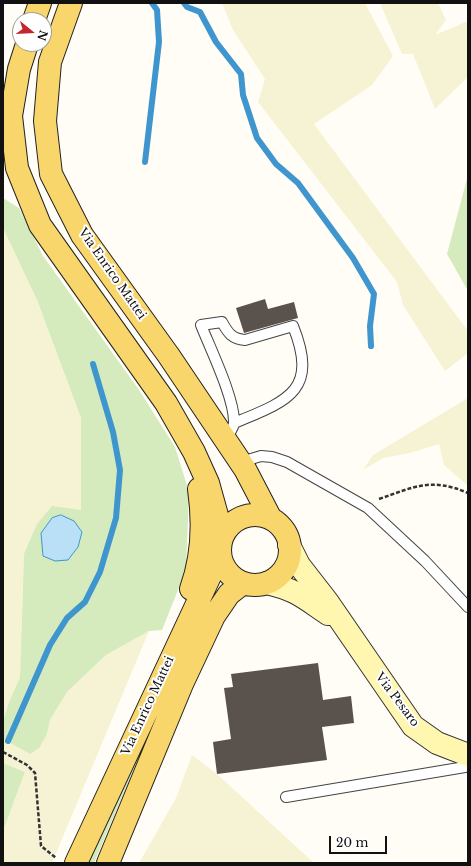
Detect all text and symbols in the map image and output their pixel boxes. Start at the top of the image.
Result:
north arrow [12,12,52,52]
text: N [34,28,51,42]
street label: Via Enrico Mattei [75,226,149,322]
street label: Via Enrico Mattei [119,654,177,758]
street label: Via Pesaro [372,670,422,730]
scale bar [331,828,389,854]
text: 20 m [336,835,368,850]

